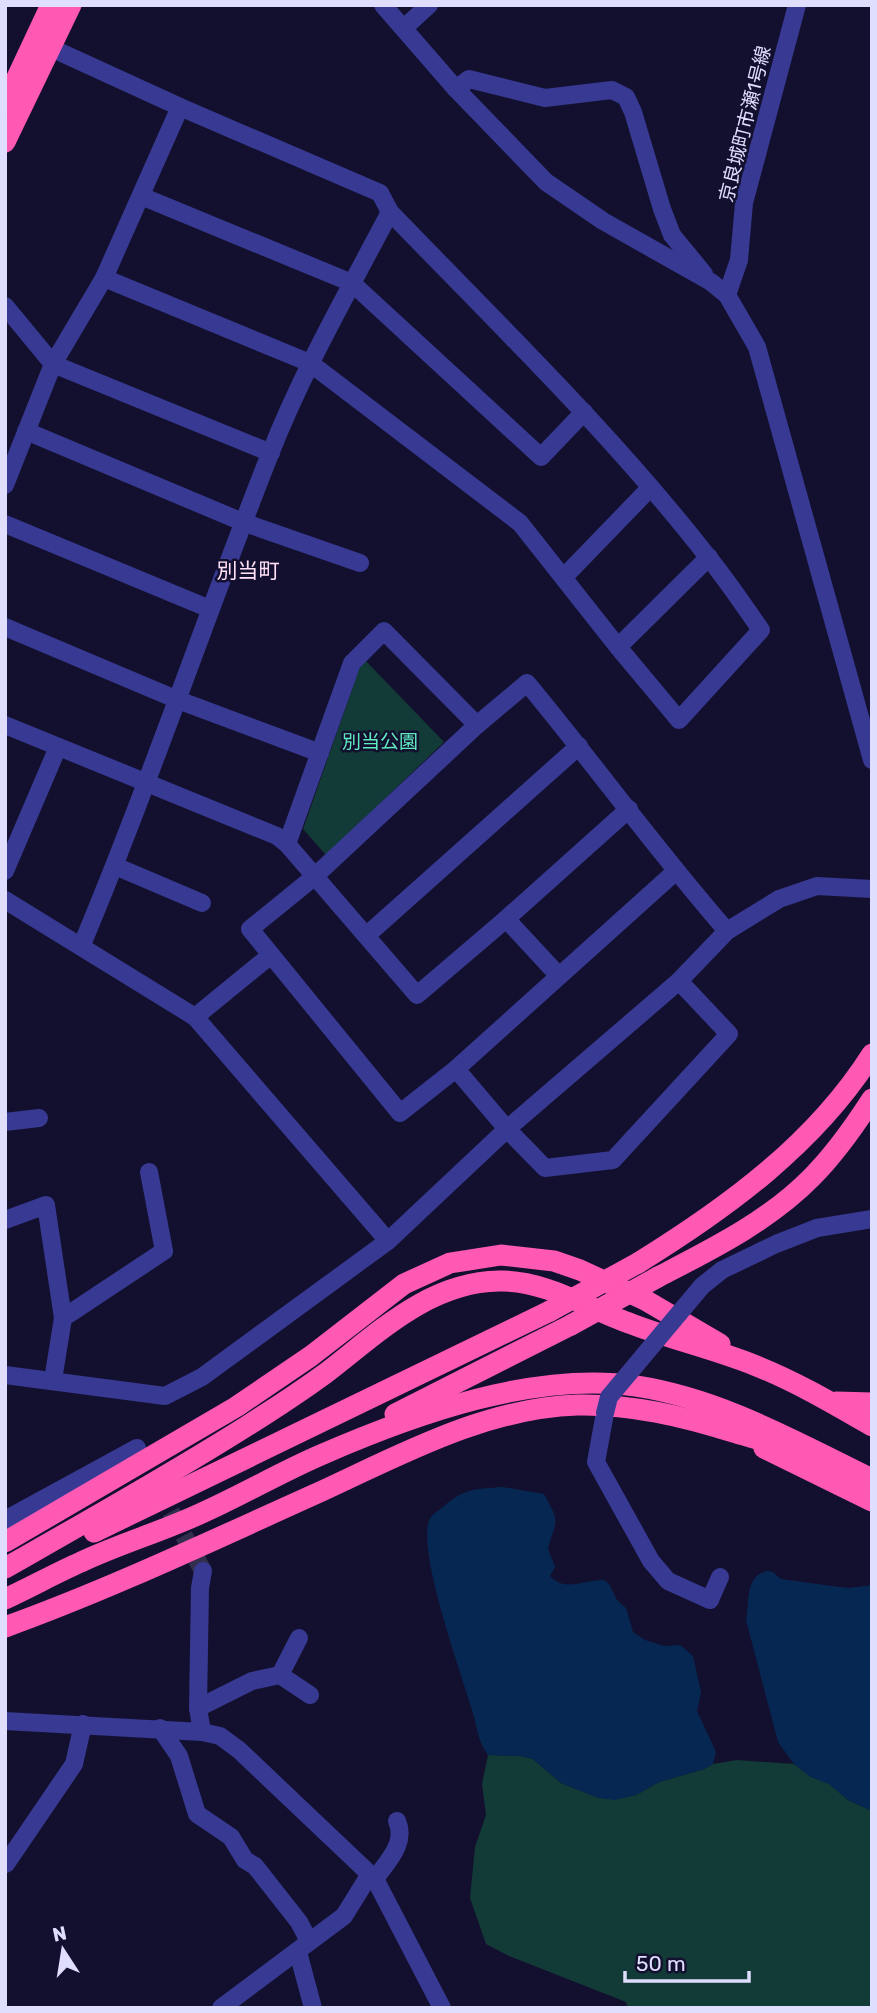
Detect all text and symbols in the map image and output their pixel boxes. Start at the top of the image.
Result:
street label: 京良城町市瀬1号線 [714,44,776,204]
district label: 別当町 [217,558,280,583]
park label: 別当公園 [342,730,418,753]
north arrow [28,1915,98,1985]
text: N [50,1921,69,1947]
scale bar [625,1940,749,1984]
text: 50 m [636,1951,686,1976]

